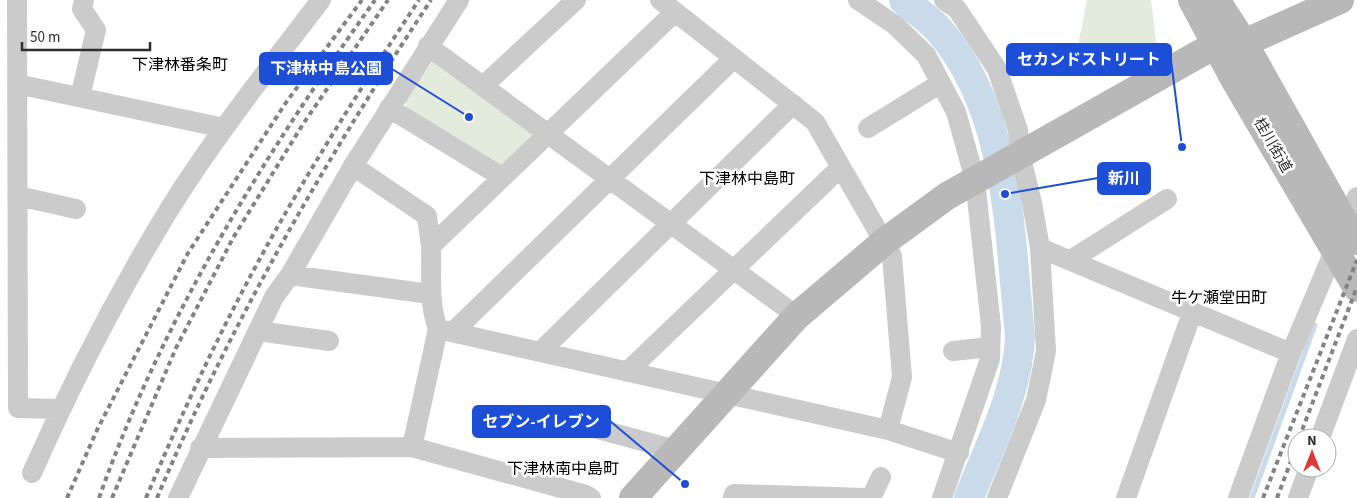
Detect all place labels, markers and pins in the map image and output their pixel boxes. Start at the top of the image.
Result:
callout: セカンドストリート [1007,44,1171,75]
callout: 下津林中島公園 [260,53,392,84]
callout: 新川 [1098,163,1150,194]
callout: セブン-イレブン [473,406,610,437]

